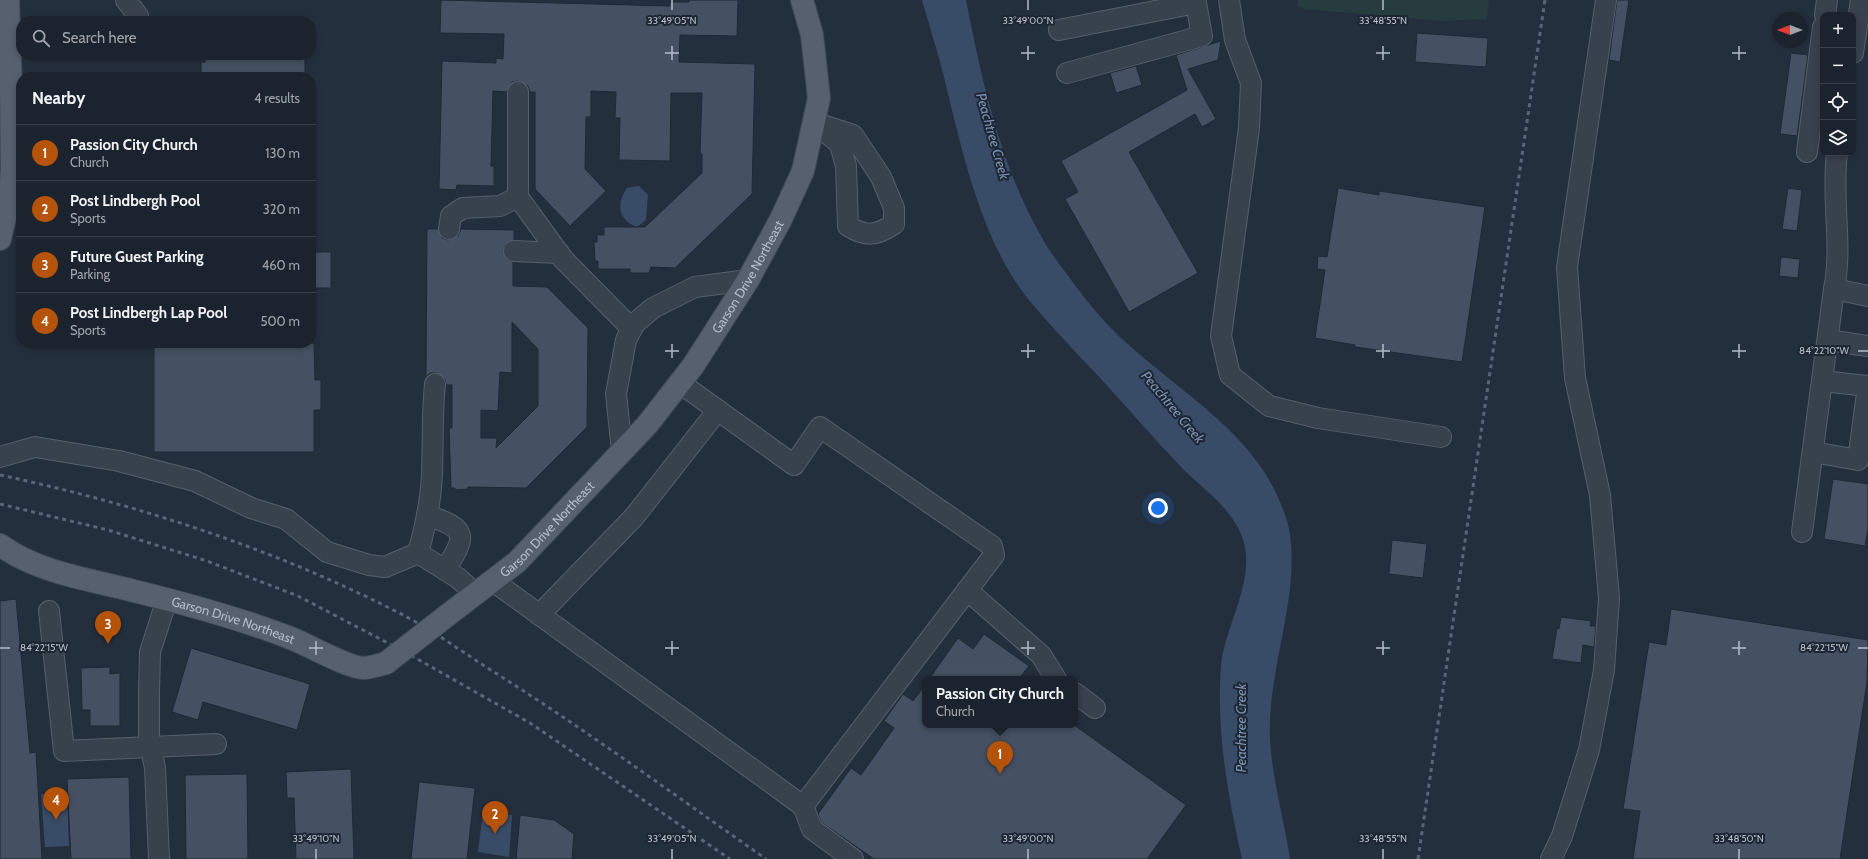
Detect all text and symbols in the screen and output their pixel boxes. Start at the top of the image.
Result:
north arrow [1772,12,1808,48]
map controls [1820,12,1856,156]
button: + [1820,12,1856,48]
text: 33°49'05"N [647,14,697,27]
text: 33°49'00"N [1003,14,1053,27]
text: 33°48'55"N [1359,14,1407,27]
search box [16,16,316,60]
icon: search [30,27,52,49]
text: Search here [62,29,137,47]
button: − [1820,48,1856,84]
button: locate [1820,84,1856,120]
text: Nearby [32,88,85,108]
text: 4 results [254,90,300,106]
water label: Peachtree Creek [972,91,1014,182]
button: layers [1820,120,1856,156]
text: Passion City Church [70,136,198,154]
text: 1 [43,145,47,161]
text: 130 m [265,145,300,161]
text: Church [70,154,109,170]
text: Post Lindbergh Pool [70,192,200,210]
text: 2 [42,201,48,217]
text: 320 m [263,201,300,217]
text: Sports [70,210,106,226]
street label: Garson Drive Northeast [708,217,787,336]
text: Future Guest Parking [70,248,204,266]
text: 3 [41,257,49,273]
text: 460 m [262,257,300,273]
text: Parking [70,266,110,282]
text: Post Lindbergh Lap Pool [70,304,227,322]
text: 4 [41,313,49,329]
text: 500 m [260,313,300,329]
text: Sports [70,322,106,338]
text: 84°22'10"W [1799,344,1849,357]
water label: Peachtree Creek [1137,367,1209,448]
street label: Garson Drive Northeast [496,477,598,580]
your location [1148,498,1168,518]
street label: Garson Drive Northeast [170,593,298,647]
pin: 3 [95,611,121,644]
text: 84°22'15"W [20,641,69,654]
text: 84°22'15"W [1800,641,1849,654]
popup [922,676,1078,728]
water label: Peachtree Creek [1232,682,1250,773]
text: Passion City Church [936,685,1064,703]
text: Church [936,703,975,719]
pin: 1 [987,741,1013,774]
pin: 4 [43,787,69,820]
pin: 2 [482,801,508,834]
text: 33°49'10"N [292,832,340,845]
text: 33°49'05"N [647,832,697,845]
text: 33°49'00"N [1003,832,1053,845]
text: 33°48'55"N [1359,832,1407,845]
text: 33°48'50"N [1714,832,1764,845]

